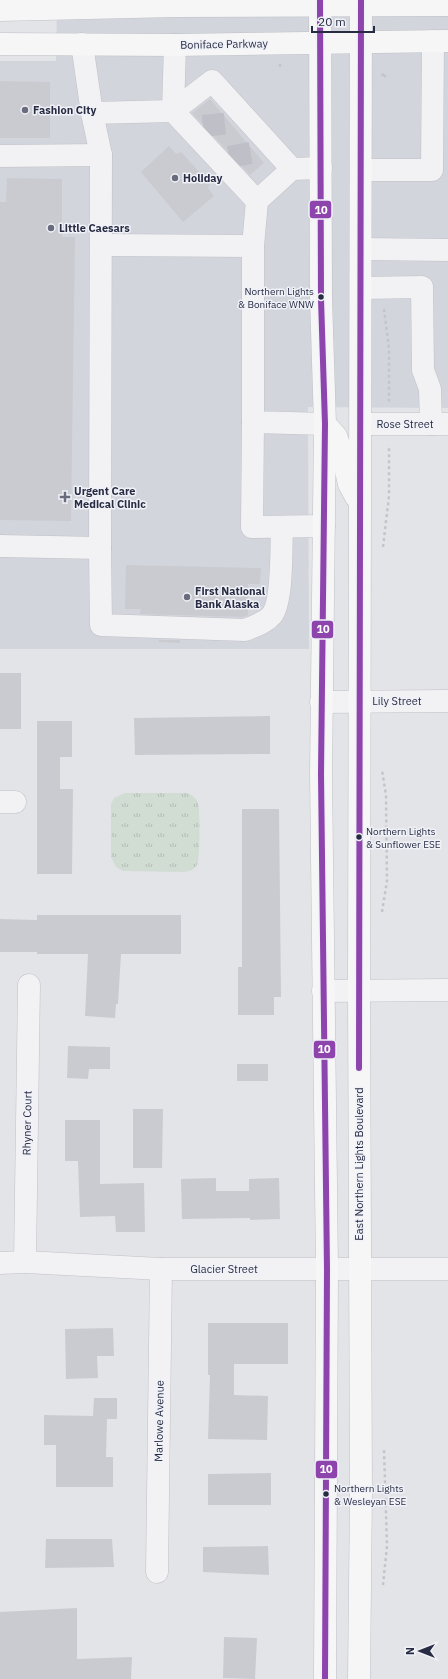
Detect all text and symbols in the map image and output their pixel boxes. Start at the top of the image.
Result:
scale bar [312,8,374,34]
text: 20 m [318,14,346,29]
street label: Boniface Parkway [180,36,269,52]
place label: Fashion City [33,103,96,117]
marker: Fashion City [20,105,30,115]
place label: Holiday [183,171,222,185]
marker: Holiday [170,173,180,183]
line badge: 10 [309,200,332,219]
text: 10 [314,203,328,217]
place label: Little Caesars [59,221,130,235]
marker: Little Caesars [46,223,56,233]
place label: Northern Lights & Boniface WNW [238,285,314,311]
marker: Northern Lights & Boniface WNW [316,292,326,302]
street label: Rose Street [376,417,434,431]
place label: Urgent Care Medical Clinic [74,484,146,511]
marker: Urgent Care Medical Clinic [59,491,71,503]
place label: First National Bank Alaska [195,584,266,611]
marker: First National Bank Alaska [182,592,192,602]
line badge: 10 [311,620,334,639]
text: 10 [316,622,330,636]
street label: Lily Street [372,694,422,708]
place label: Northern Lights & Sunflower ESE [366,825,441,851]
marker: Northern Lights & Sunflower ESE [354,832,364,842]
line badge: 10 [313,1040,336,1059]
text: 10 [317,1042,331,1056]
street label: East Northern Lights Boulevard [352,1087,366,1241]
street label: Rhyner Court [19,1090,35,1156]
street label: Glacier Street [190,1262,258,1276]
street label: Marlowe Avenue [151,1380,167,1462]
line badge: 10 [315,1460,338,1479]
text: 10 [319,1462,333,1476]
place label: Northern Lights & Wesleyan ESE [334,1482,406,1508]
marker: Northern Lights & Wesleyan ESE [321,1489,331,1499]
north arrow [400,1631,440,1671]
text: N [403,1647,417,1655]

